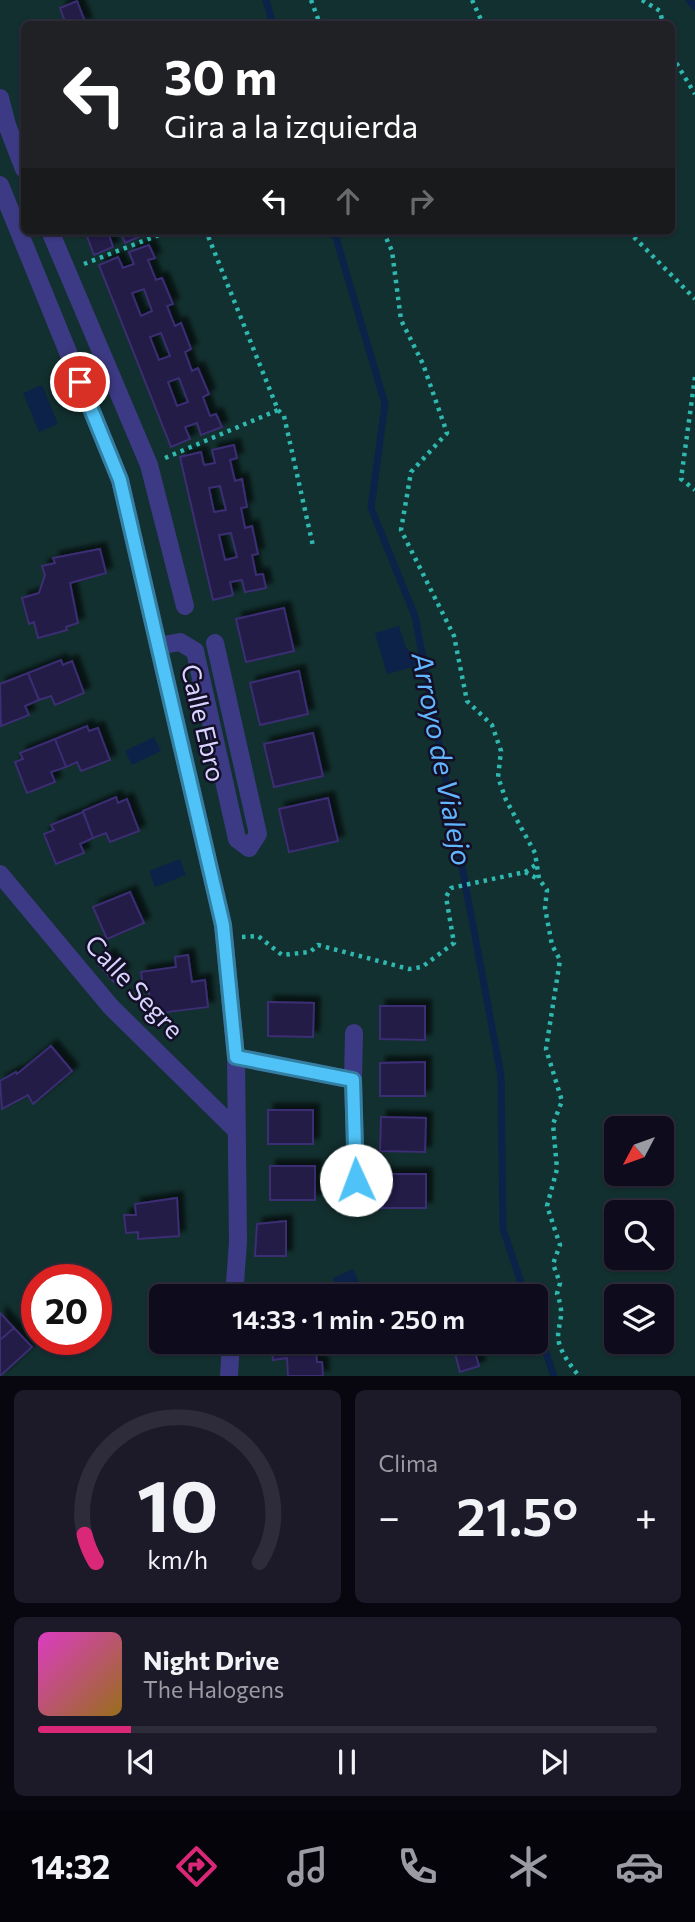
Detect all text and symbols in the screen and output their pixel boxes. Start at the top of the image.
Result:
text: 30 m [164,45,277,105]
icon: left [49,49,140,140]
text: Gira a la izquierda [164,105,418,145]
icon: left [256,182,294,220]
icon: ahead [329,182,367,220]
icon: right [402,182,440,220]
pin [50,352,110,412]
icon: arrive [61,363,99,401]
water label: Arroyo de Vialejo [405,648,480,868]
street label: Calle Ebro [176,661,233,784]
street label: Calle Segre [79,928,191,1044]
north arrow [604,1116,674,1186]
map controls [604,1116,674,1354]
position arrow [319,1143,393,1217]
button: search [604,1200,674,1270]
speed limit sign: 20 [21,1264,112,1355]
button: layers [604,1284,674,1354]
text: 14:33 · 1 min · 250 m [232,1303,465,1334]
text: Clima [379,1449,438,1477]
text: 10 [137,1459,218,1548]
text: 21.5° [457,1483,578,1547]
text: − [379,1492,400,1539]
text: + [635,1492,657,1539]
text: km/h [147,1544,208,1574]
text: Night Drive [143,1644,279,1675]
text: The Halogens [143,1675,284,1703]
icon: previous [122,1743,160,1781]
icon: pause [328,1743,366,1781]
icon: next [535,1743,573,1781]
icon: directions [172,1842,221,1891]
icon: music [283,1842,332,1891]
icon: phone [393,1842,442,1891]
icon: climate [504,1842,553,1891]
icon: car [615,1842,664,1891]
text: 14:32 [31,1846,110,1886]

